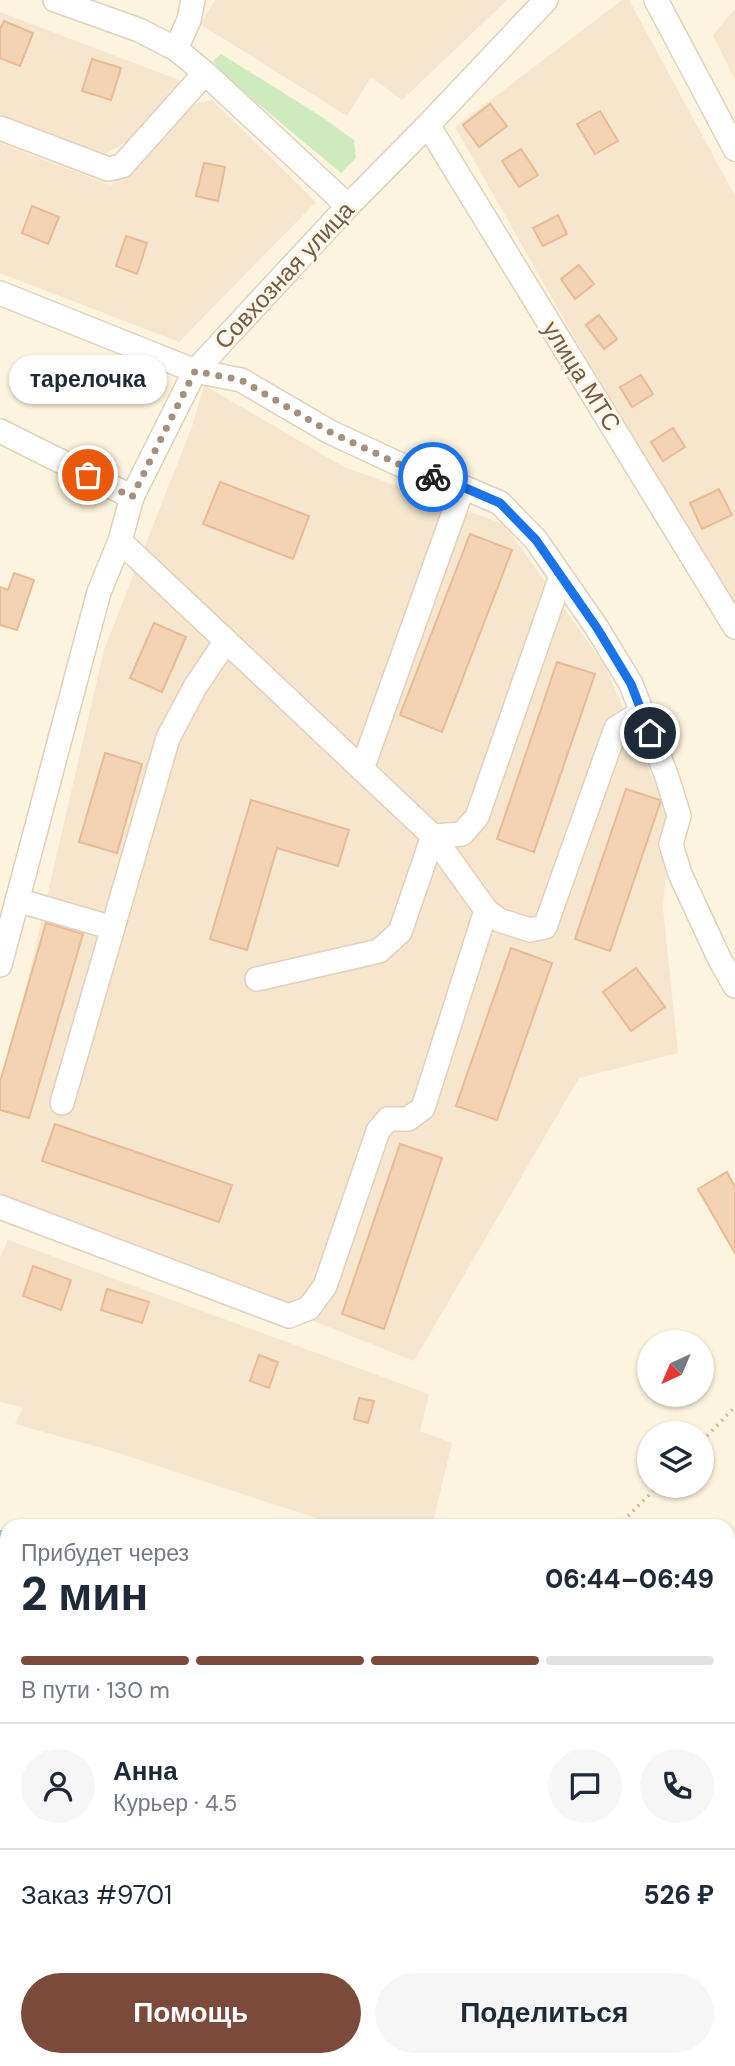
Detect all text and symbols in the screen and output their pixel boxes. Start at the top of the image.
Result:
street label: Совхозная улица [207,194,361,355]
street label: улица МТС [536,315,628,437]
callout: тарелочка [9,356,167,405]
text: тарелочка [30,364,146,394]
courier [398,442,468,512]
pin [58,445,118,505]
icon: bag [69,456,107,494]
icon: bike [414,458,452,496]
pin [620,703,680,763]
icon: home [631,714,669,752]
north arrow [637,1330,714,1407]
map controls [637,1330,714,1498]
button: layers [637,1421,714,1498]
text: Прибудет через [21,1538,189,1568]
text: 06:44–06:49 [545,1562,714,1596]
text: 2 мин [21,1564,148,1624]
text: В пути · 130 m [21,1675,170,1705]
button: person [21,1749,95,1823]
button: chat [548,1749,622,1823]
button: phone [640,1749,714,1823]
text: Анна [113,1754,178,1788]
text: Курьер · 4.5 [113,1788,237,1818]
text: Заказ #9701 [21,1878,172,1912]
text: 526 ₽ [643,1878,714,1912]
button: Помощь [21,1973,361,2053]
button: Поделиться [375,1973,714,2053]

